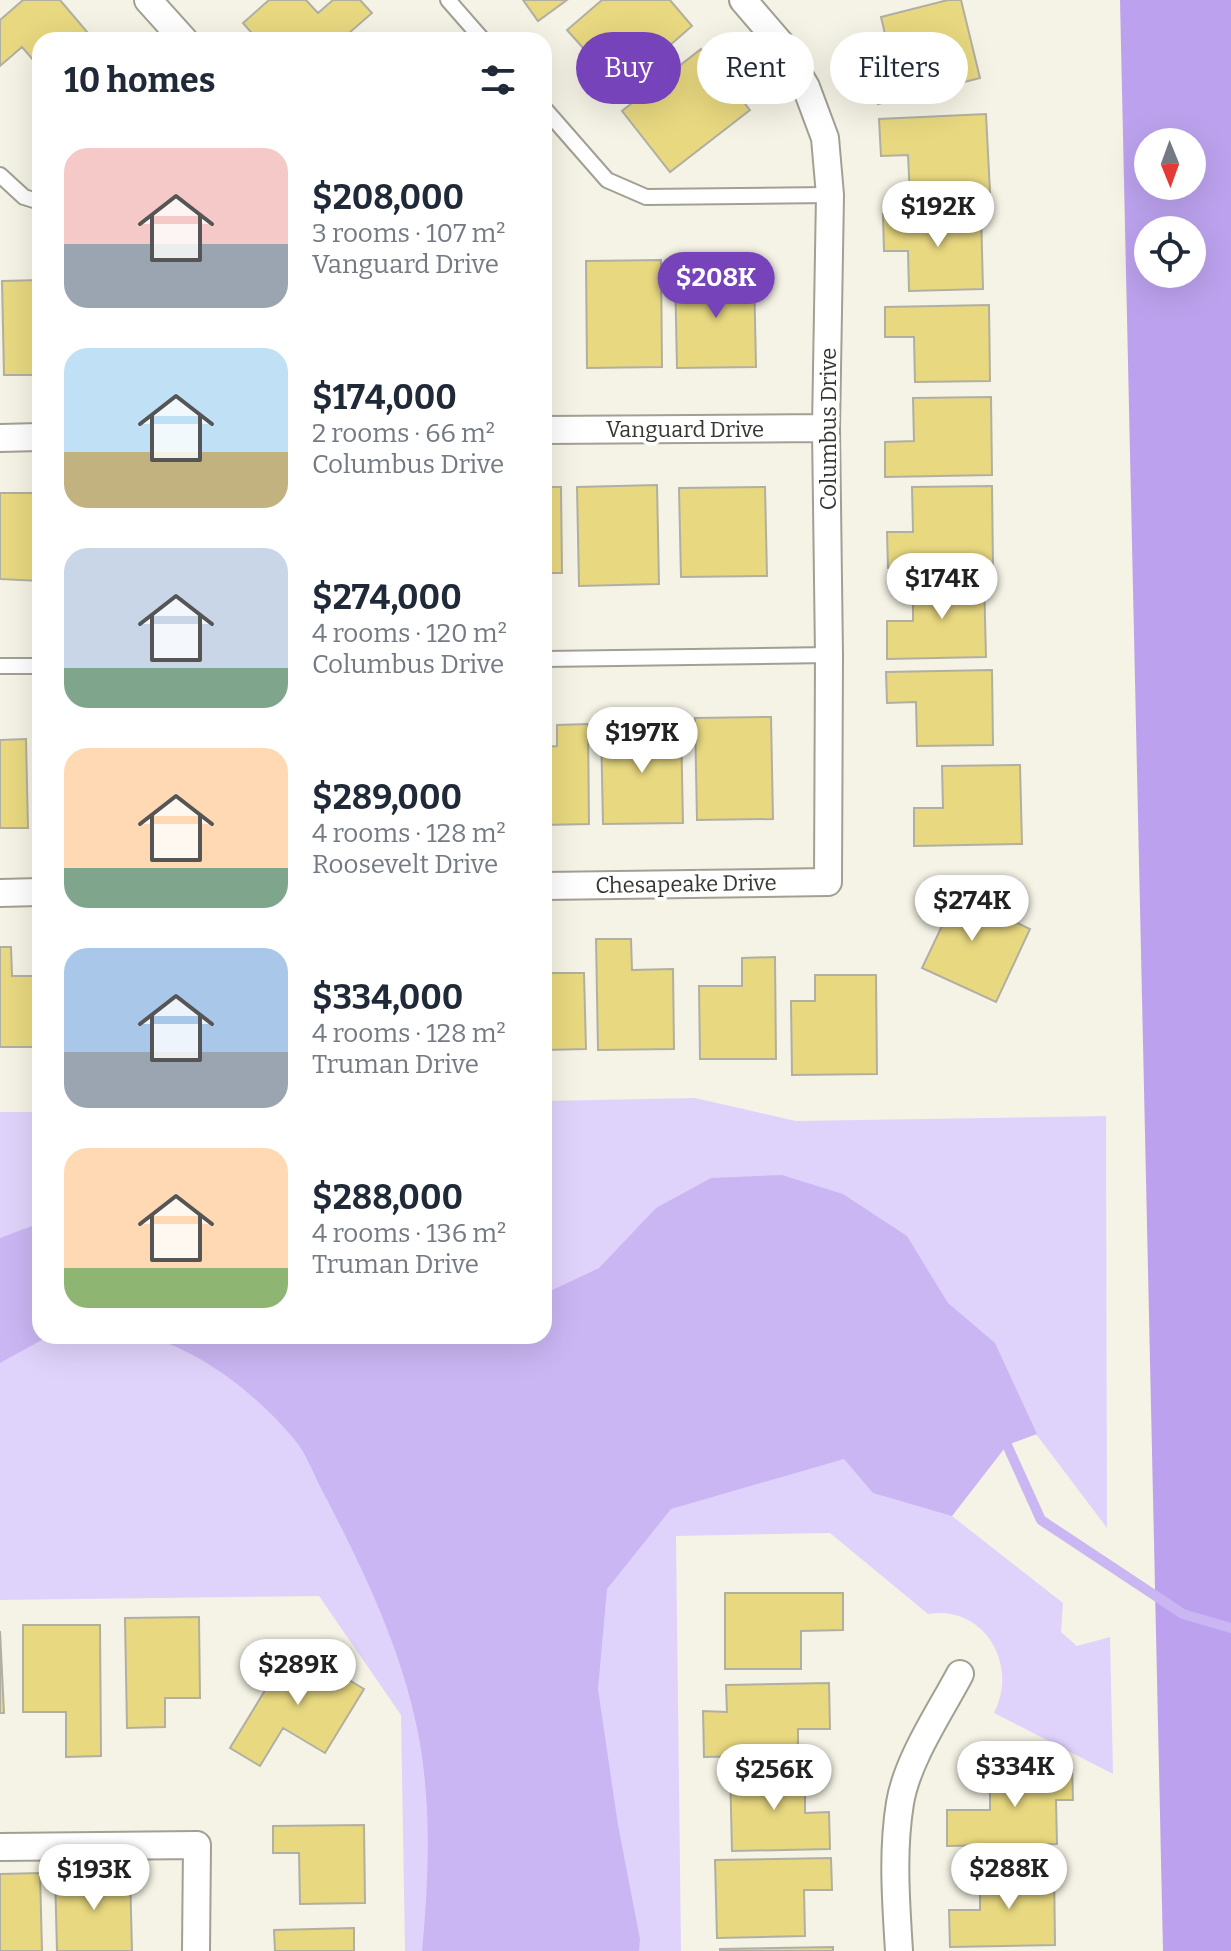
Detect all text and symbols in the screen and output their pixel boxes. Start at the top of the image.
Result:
chip: Buy [576,32,681,104]
chip: Rent [697,32,814,104]
chip: Filters [830,32,968,104]
icon: filters [476,58,520,102]
text: 10 homes [64,60,215,101]
north arrow [1134,128,1206,200]
map controls [1134,128,1206,288]
text: $208,000 [312,177,464,218]
icon: home [128,180,224,276]
pin: $192K [882,181,994,249]
text: $192K [900,191,976,222]
button: locate [1134,216,1206,288]
text: 3 rooms · 107 m² [312,218,505,249]
text: Vanguard Drive [312,249,499,280]
pin: $208K [660,252,772,320]
text: $208K [676,262,756,293]
street label: Columbus Drive [815,348,842,510]
text: $174,000 [312,377,457,418]
icon: home [128,380,224,476]
street label: Vanguard Drive [606,416,764,443]
text: 2 rooms · 66 m² [312,418,495,449]
text: Columbus Drive [312,449,504,480]
pin: $174K [886,553,998,621]
text: $174K [905,563,979,594]
text: $274,000 [312,577,462,618]
icon: home [128,580,224,676]
text: 4 rooms · 120 m² [312,618,507,649]
text: Columbus Drive [312,649,504,680]
pin: $197K [586,707,698,775]
text: $197K [605,717,679,748]
text: $289,000 [312,777,462,818]
icon: home [128,780,224,876]
text: 4 rooms · 128 m² [312,818,506,849]
text: Roosevelt Drive [312,849,498,880]
street label: Chesapeake Drive [595,869,777,899]
pin: $274K [916,875,1028,943]
text: $274K [933,885,1011,916]
text: $334,000 [312,977,463,1018]
icon: home [128,980,224,1076]
text: 4 rooms · 128 m² [312,1018,506,1049]
text: Truman Drive [312,1049,479,1080]
text: $288,000 [312,1177,463,1218]
icon: home [128,1180,224,1276]
text: 4 rooms · 136 m² [312,1218,506,1249]
text: Truman Drive [312,1249,479,1280]
pin: $289K [242,1639,354,1707]
text: $289K [258,1649,338,1680]
pin: $334K [959,1741,1071,1809]
pin: $256K [718,1744,830,1812]
text: $334K [975,1751,1055,1782]
text: $256K [735,1754,813,1785]
pin: $288K [953,1843,1065,1911]
pin: $193K [38,1844,150,1912]
text: $288K [969,1853,1049,1884]
text: $193K [57,1854,131,1885]

